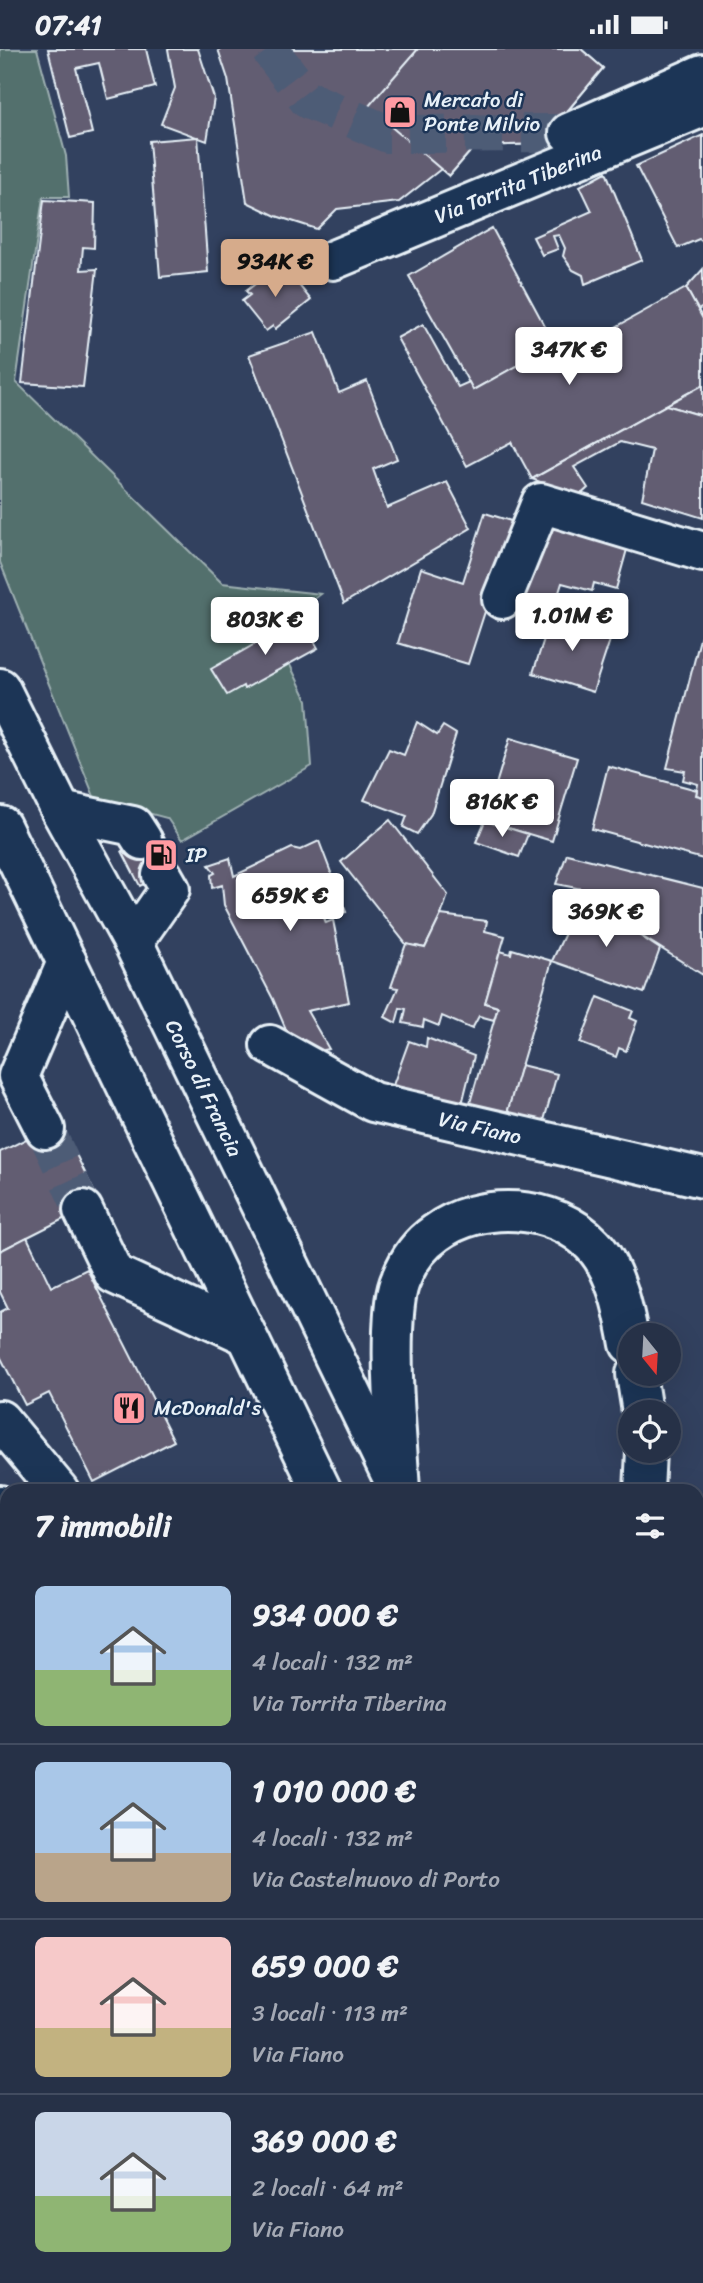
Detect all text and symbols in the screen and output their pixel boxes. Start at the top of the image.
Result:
text: 07:41 [35,2,102,48]
place label: Mercato di Ponte Milvio [424,81,540,143]
shop icon: Mercato di Ponte Milvio [381,93,419,131]
street label: Via Torrita Tiberina [429,133,608,235]
pin: 934K € [218,239,332,299]
text: 934K € [237,241,313,282]
pin: 347K € [512,327,626,387]
text: 347K € [531,329,607,370]
pin: 1.01M € [507,593,637,653]
text: 1.01M € [531,595,613,636]
pin: 803K € [208,597,322,657]
text: 803K € [227,599,303,640]
pin: 816K € [445,779,559,839]
text: 816K € [466,781,538,822]
fuel station icon: IP [142,836,180,874]
place label: IP [185,836,207,874]
pin: 659K € [233,873,347,933]
text: 659K € [252,875,328,916]
pin: 369K € [549,890,663,949]
text: 369K € [568,891,644,932]
street label: Corso di Francia [154,1013,254,1164]
street label: Via Fiano [435,1100,526,1156]
north arrow [618,1323,681,1386]
map controls [618,1323,681,1463]
restaurant icon: McDonald's [110,1389,148,1427]
place label: McDonald's [154,1389,262,1427]
button: locate [618,1400,681,1463]
text: 7 immobili [35,1499,171,1553]
icon: filters [631,1507,669,1545]
text: 934 000 € [252,1588,398,1642]
icon: home [91,1614,175,1698]
text: 4 locali · 132 m² [252,1642,413,1683]
text: Via Torrita Tiberina [252,1683,446,1724]
text: 1 010 000 € [252,1764,416,1818]
icon: home [91,1790,175,1874]
text: 4 locali · 132 m² [252,1818,413,1859]
text: Via Castelnuovo di Porto [252,1859,500,1900]
text: 659 000 € [252,1939,398,1993]
icon: home [91,1965,175,2049]
text: 3 locali · 113 m² [252,1993,408,2034]
text: Via Fiano [252,2034,344,2075]
text: 369 000 € [252,2114,396,2168]
icon: home [91,2140,175,2224]
text: 2 locali · 64 m² [252,2168,404,2209]
text: Via Fiano [252,2209,344,2250]

